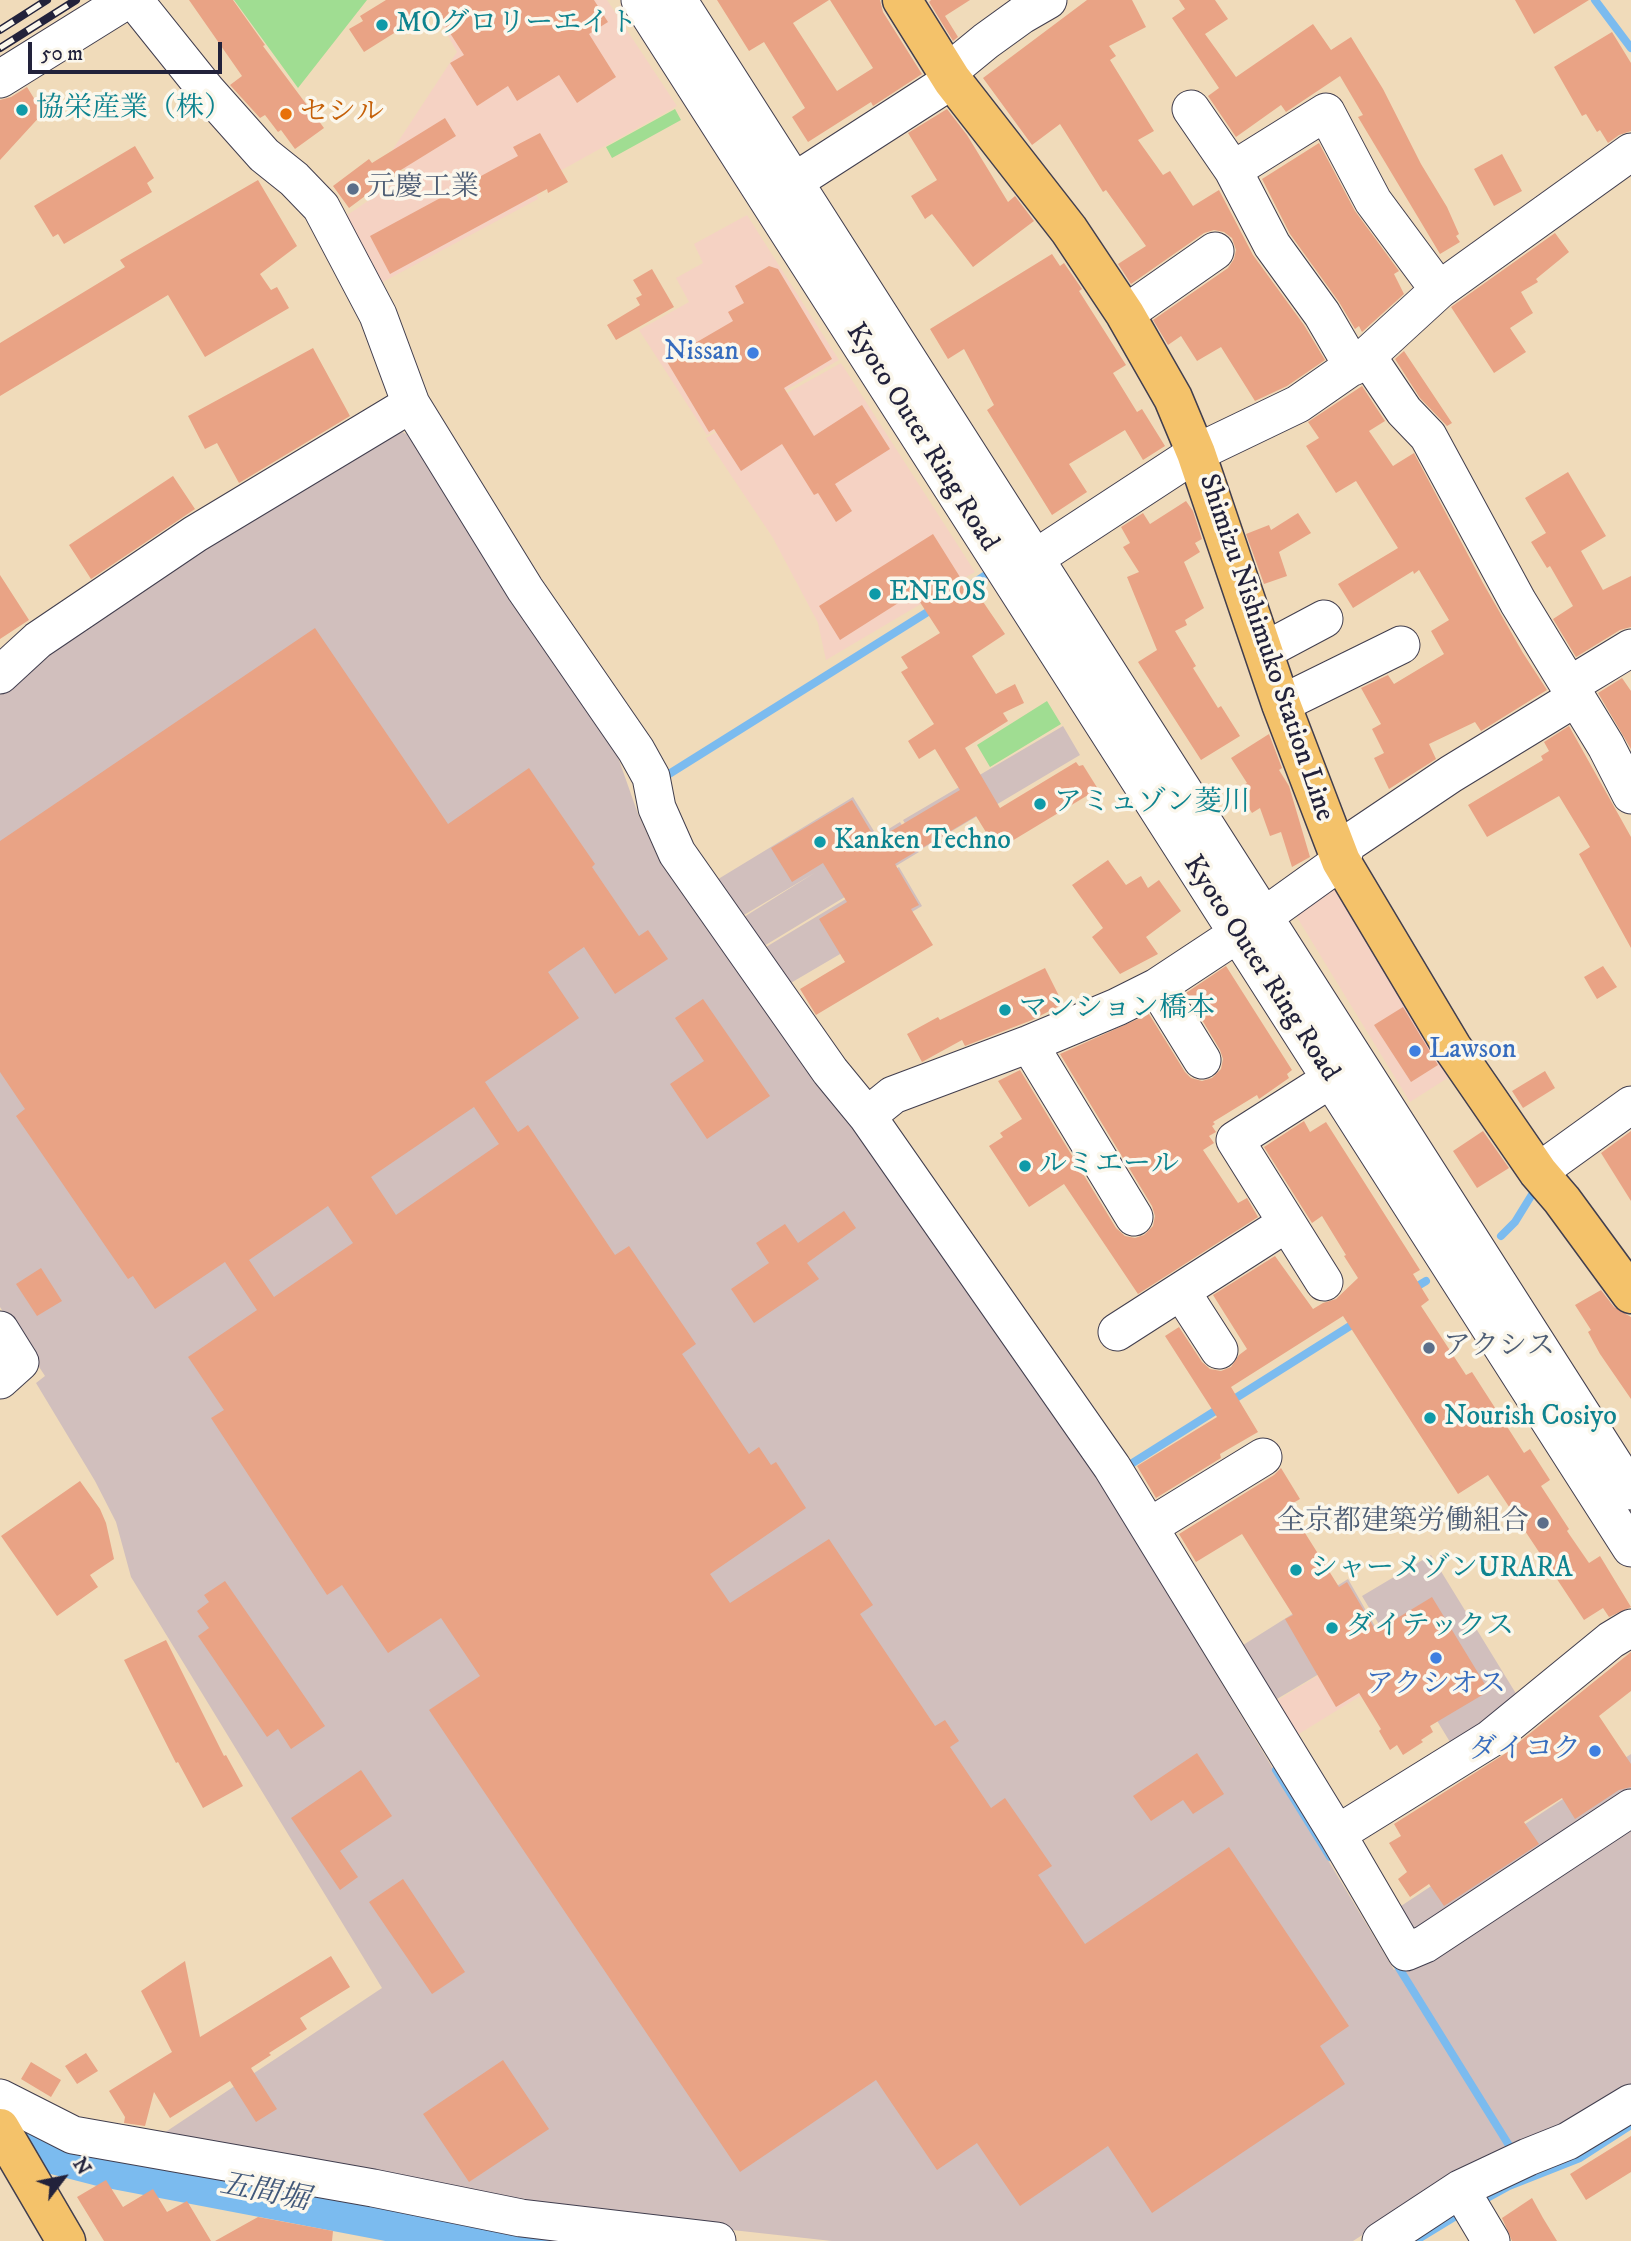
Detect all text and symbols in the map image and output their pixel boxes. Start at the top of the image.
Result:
place label: MOグロリーエイト [396,8,637,42]
marker: MOグロリーエイト [374,17,390,33]
scale bar [32,28,226,72]
text: 50 m [41,41,83,67]
place label: 協栄産業（株） [36,93,232,127]
place label: セシル [300,97,384,131]
marker: 協栄産業（株） [14,102,30,118]
marker: セシル [278,106,294,122]
place label: 元慶工業 [367,172,479,206]
marker: 元慶工業 [345,181,361,197]
street label: Kyoto Outer Ring Road [837,318,1005,558]
place label: Nissan [664,336,739,370]
marker: Nissan [745,345,761,361]
street label: Shimizu Nishimuko Station Line [1190,470,1340,826]
place label: ENEOS [889,577,986,611]
marker: ENEOS [867,586,883,602]
place label: アミュゾン菱川 [1054,787,1250,821]
marker: アミュゾン菱川 [1032,796,1048,812]
place label: Kanken Techno [834,825,1011,859]
marker: Kanken Techno [812,834,828,850]
street label: Kyoto Outer Ring Road [1174,850,1346,1088]
place label: マンション橋本 [1019,993,1215,1027]
marker: マンション橋本 [997,1002,1013,1018]
place label: Lawson [1429,1034,1516,1068]
marker: Lawson [1407,1043,1423,1059]
place label: ルミエール [1039,1149,1179,1183]
marker: ルミエール [1017,1158,1033,1174]
place label: アクシス [1443,1331,1555,1365]
marker: アクシス [1421,1340,1437,1356]
place label: Nourish Cosiyo [1444,1401,1617,1435]
marker: Nourish Cosiyo [1422,1410,1438,1426]
place label: 全京都建築労働組合 [1277,1506,1529,1540]
marker: 全京都建築労働組合 [1535,1515,1551,1531]
place label: シャーメゾンURARA [1310,1553,1573,1587]
marker: シャーメゾンURARA [1288,1562,1304,1578]
place label: ダイテックス [1346,1611,1514,1645]
marker: ダイテックス [1324,1620,1340,1636]
marker: アクシオス [1428,1650,1444,1666]
place label: アクシオス [1366,1669,1506,1703]
place label: ダイコク [1469,1734,1581,1768]
marker: ダイコク [1587,1743,1603,1759]
north arrow [28,2143,98,2213]
text: N [67,2154,95,2179]
water label: 五間堀 [216,2168,312,2220]

